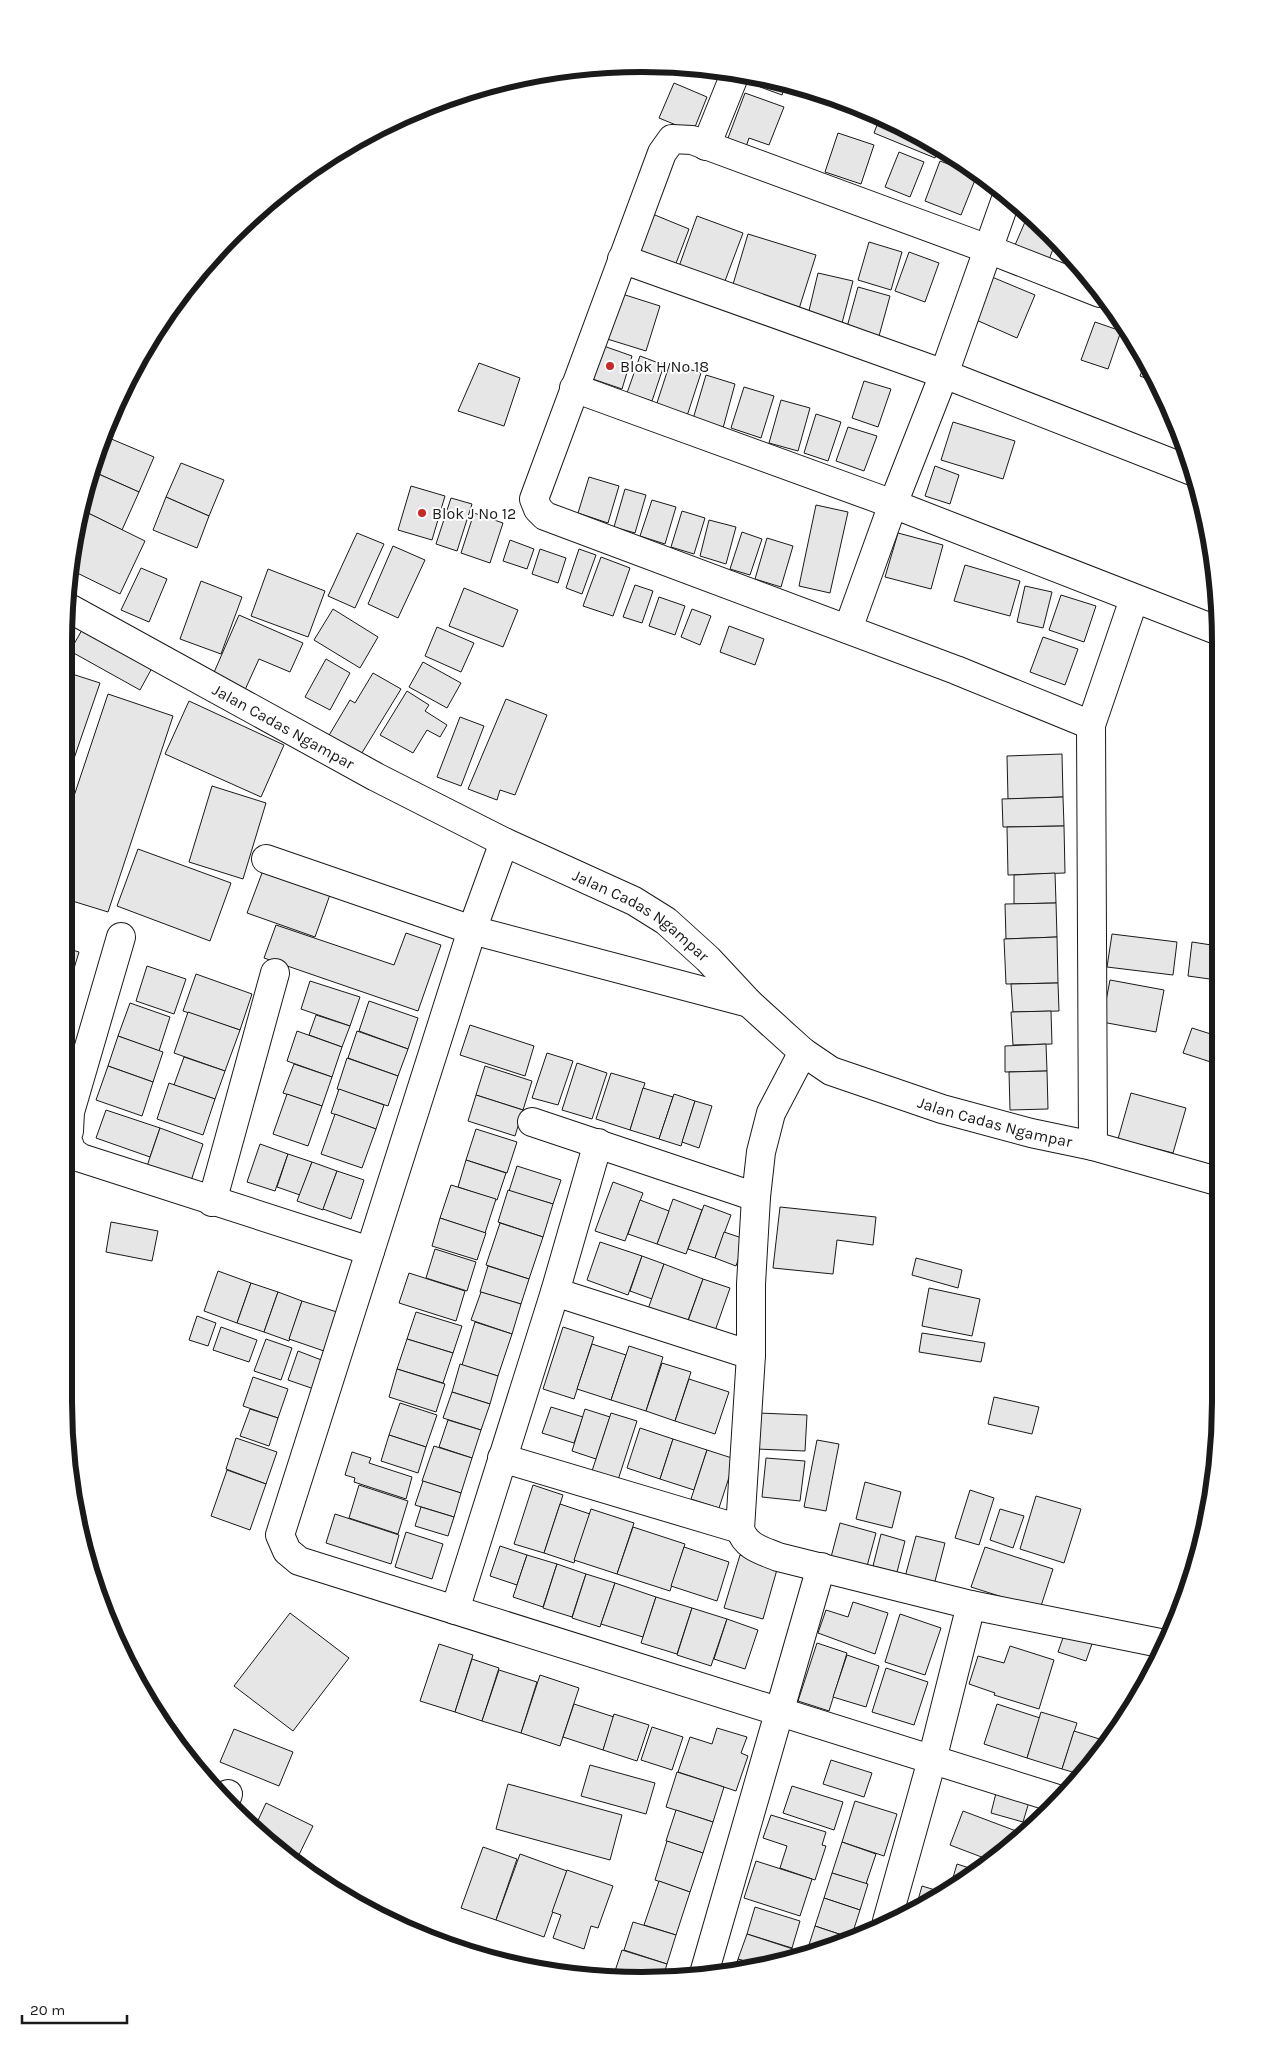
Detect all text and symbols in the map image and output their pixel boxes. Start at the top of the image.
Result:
place label: Blok H No 18 [620,357,709,376]
marker: Blok H No 18 [604,360,616,372]
place label: Blok J No 12 [432,504,516,523]
marker: Blok J No 12 [416,507,428,519]
street label: Jalan Cadas Ngampar [209,680,358,773]
street label: Jalan Cadas Ngampar [570,865,713,965]
street label: Jalan Cadas Ngampar [915,1092,1074,1151]
scale bar [22,1992,128,2024]
text: 20 m [30,2001,65,2019]

